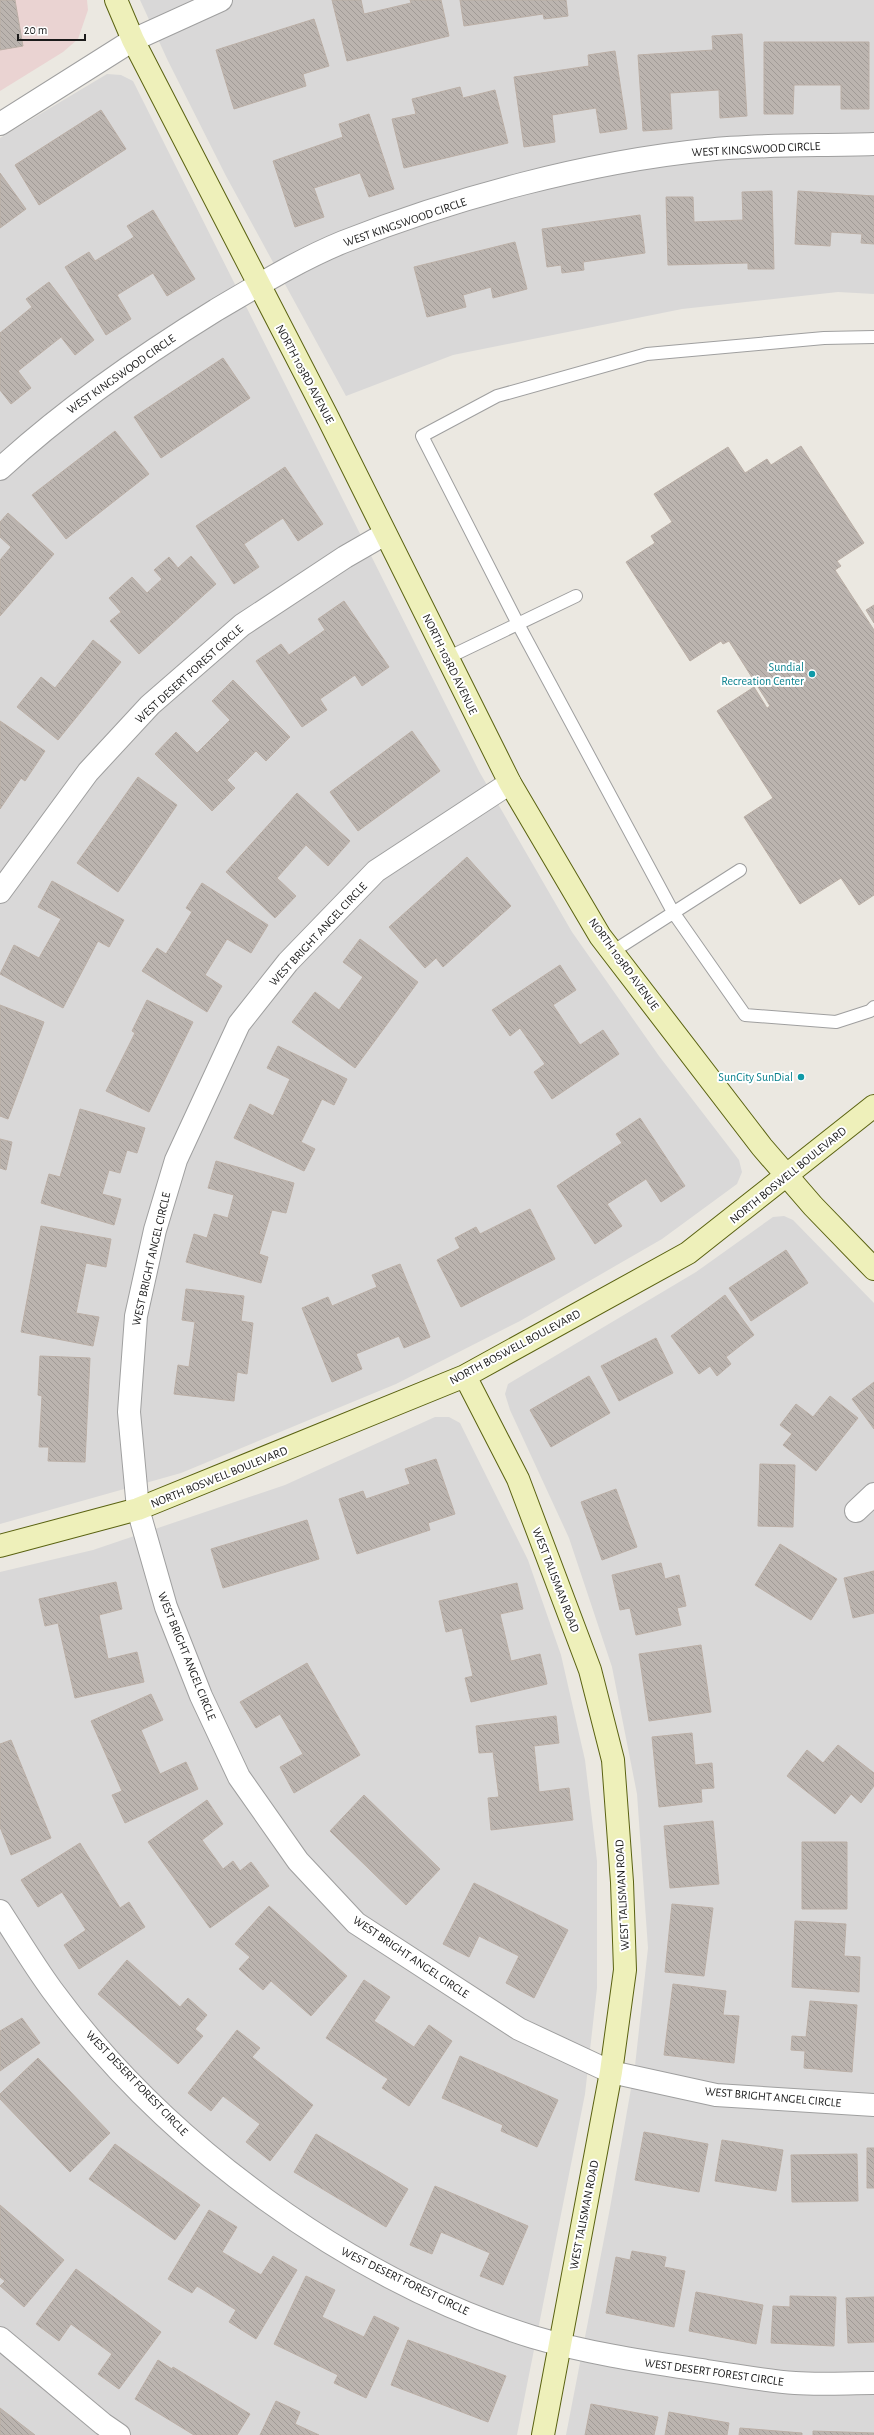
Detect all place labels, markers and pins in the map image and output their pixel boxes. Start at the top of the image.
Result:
place label: Sundial Recreation Center [721,661,804,687]
marker: Sundial Recreation Center [807,669,817,679]
place label: SunCity SunDial [718,1071,793,1084]
marker: SunCity SunDial [796,1072,806,1082]

